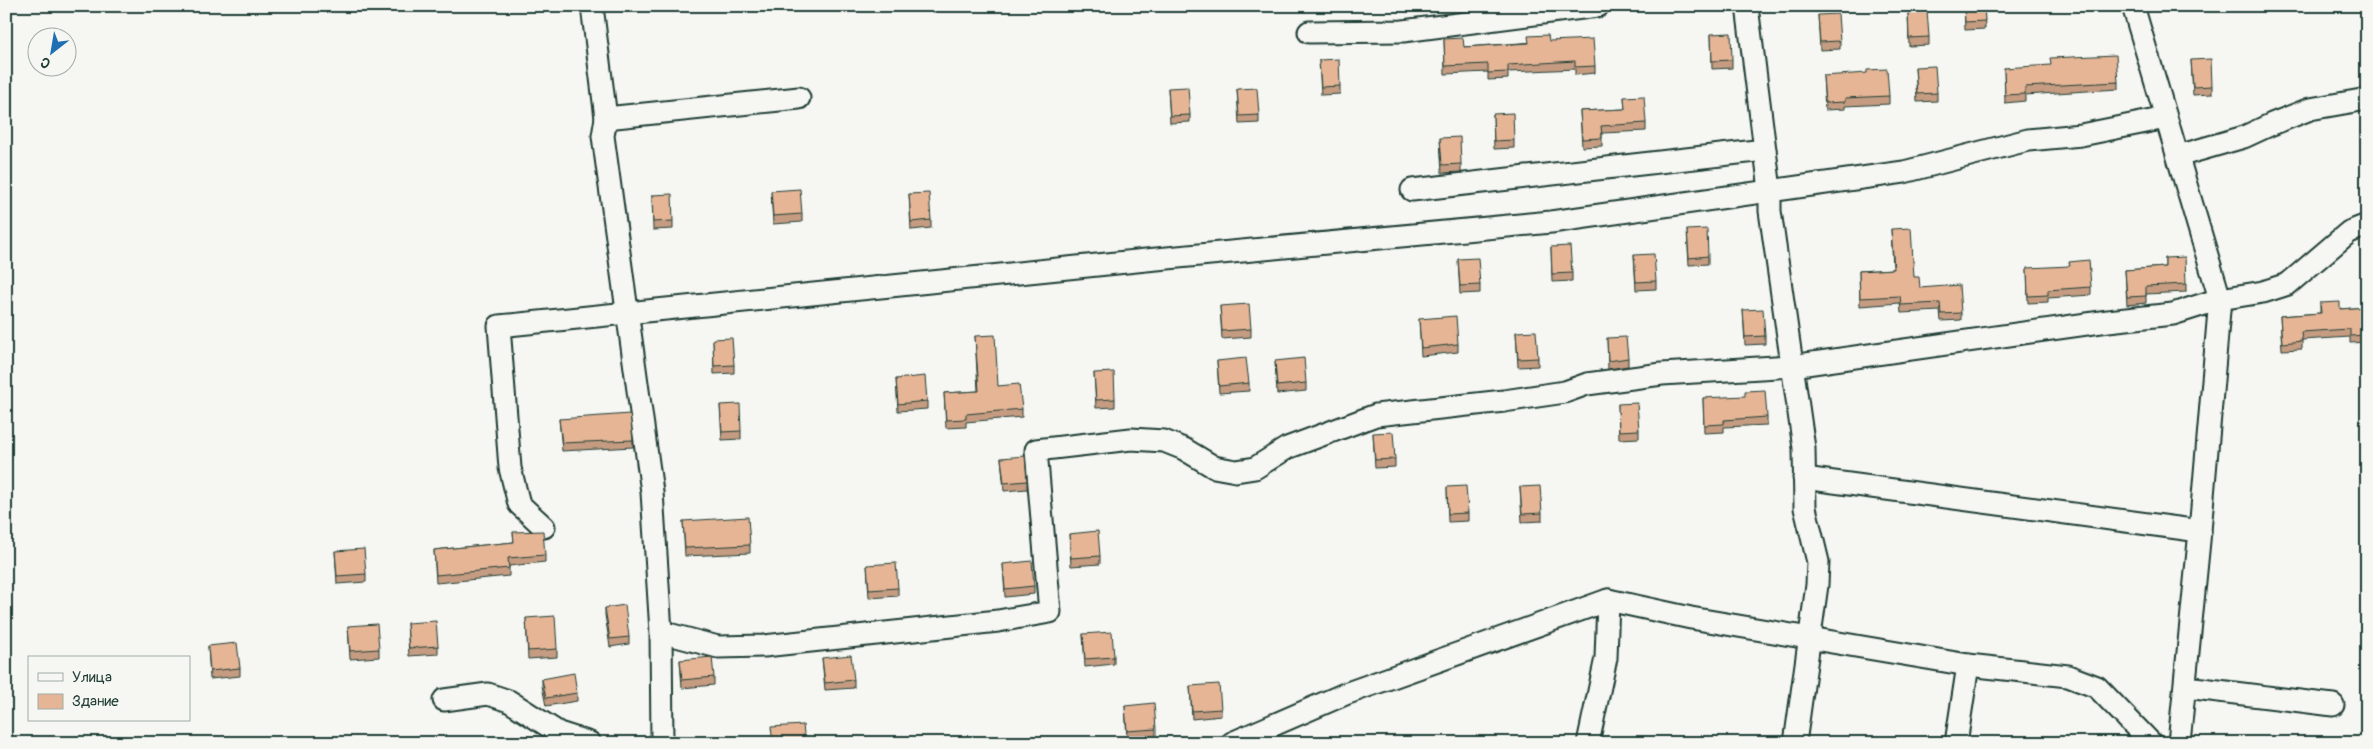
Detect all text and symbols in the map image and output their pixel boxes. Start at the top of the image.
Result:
north arrow [28,28,78,78]
text: С [37,53,54,72]
legend [28,656,190,722]
text: Улица [72,668,112,687]
text: Здание [72,692,119,711]

